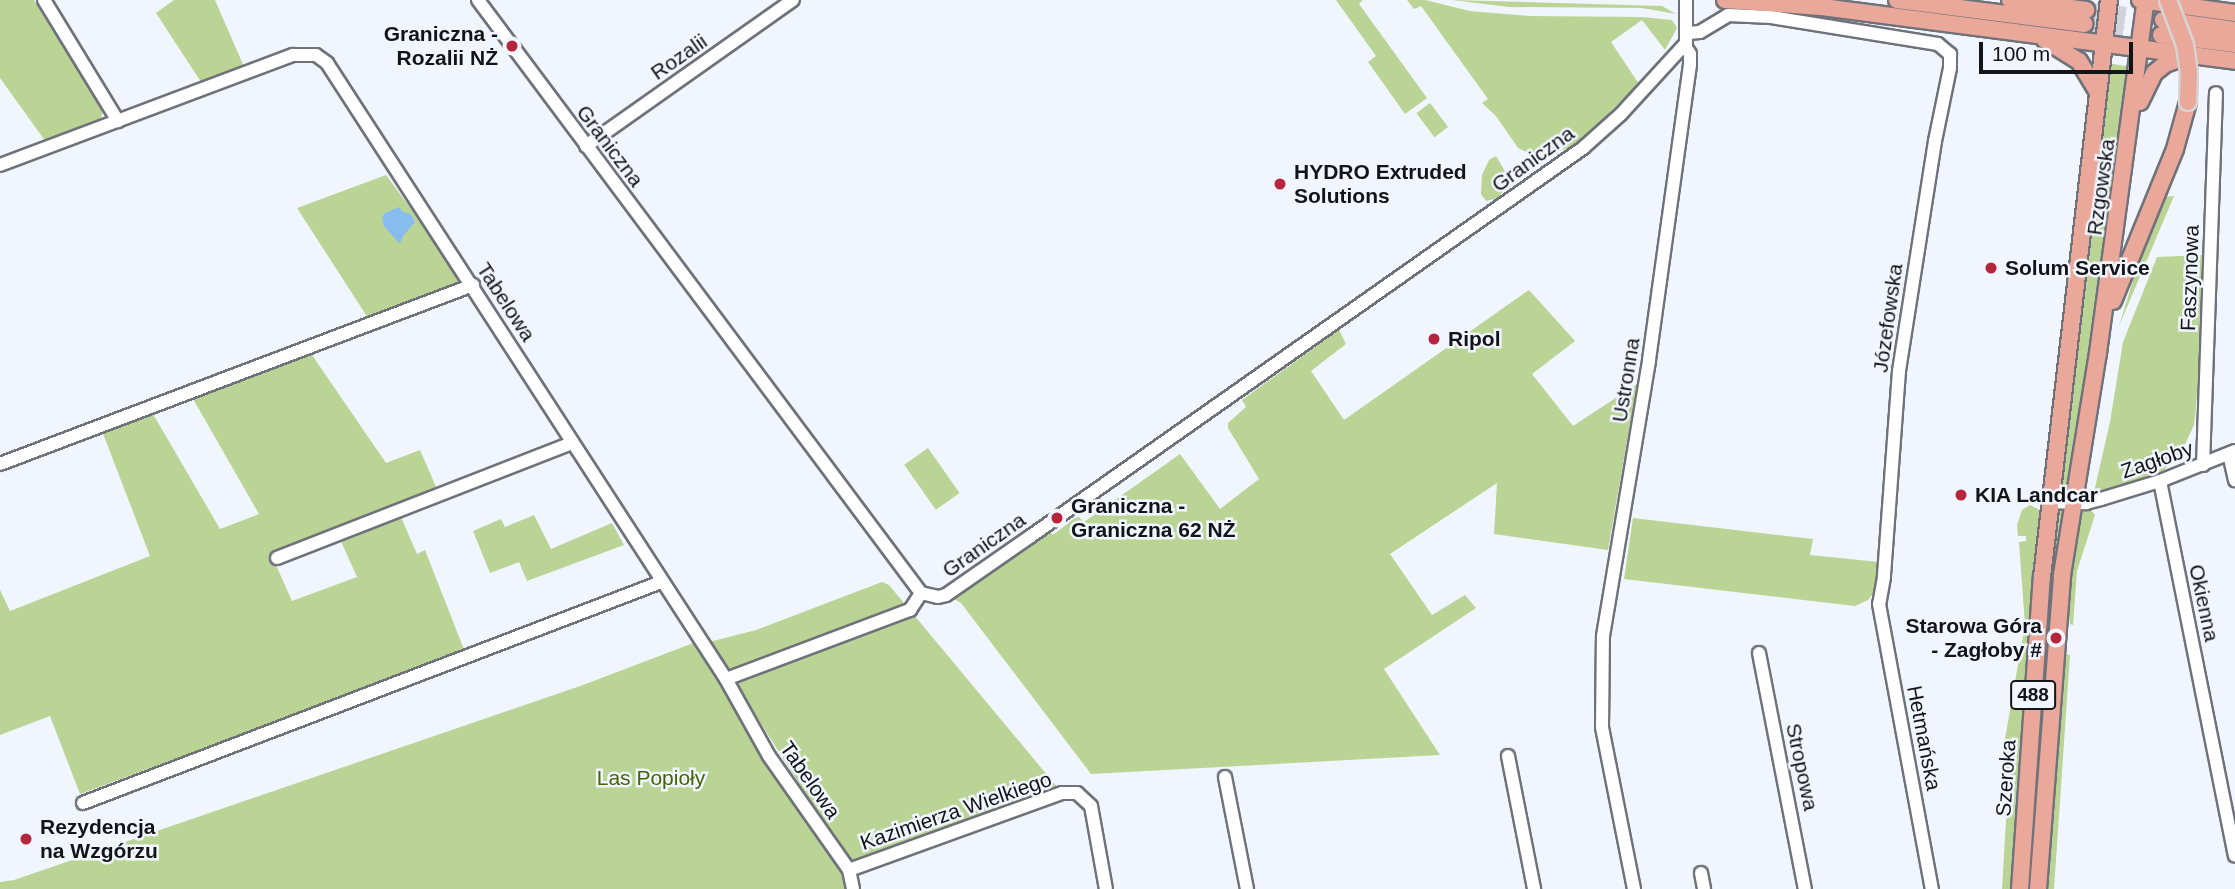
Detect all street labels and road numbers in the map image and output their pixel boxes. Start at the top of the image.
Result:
street label: Rozalii [646,29,712,85]
street label: Graniczna [571,100,649,192]
street label: Graniczna [1487,121,1579,197]
street label: Rzgowska [2082,137,2120,237]
street label: Faszynowa [2176,224,2204,332]
street label: Tabelowa [471,258,541,346]
street label: Józefowska [1868,262,1908,374]
street label: Ustronna [1607,336,1645,424]
street label: Zagłoby [2118,436,2196,484]
street label: Graniczna [938,507,1030,583]
street label: Okienna [2184,562,2224,644]
road number: 488 [2008,680,2058,710]
street label: Hetmańska [1901,683,1947,793]
street label: Stropowa [1780,721,1824,813]
street label: Tabelowa [774,736,846,824]
street label: Szeroka [1991,739,2021,817]
street label: Kazimierza Wielkiego [857,766,1055,856]

